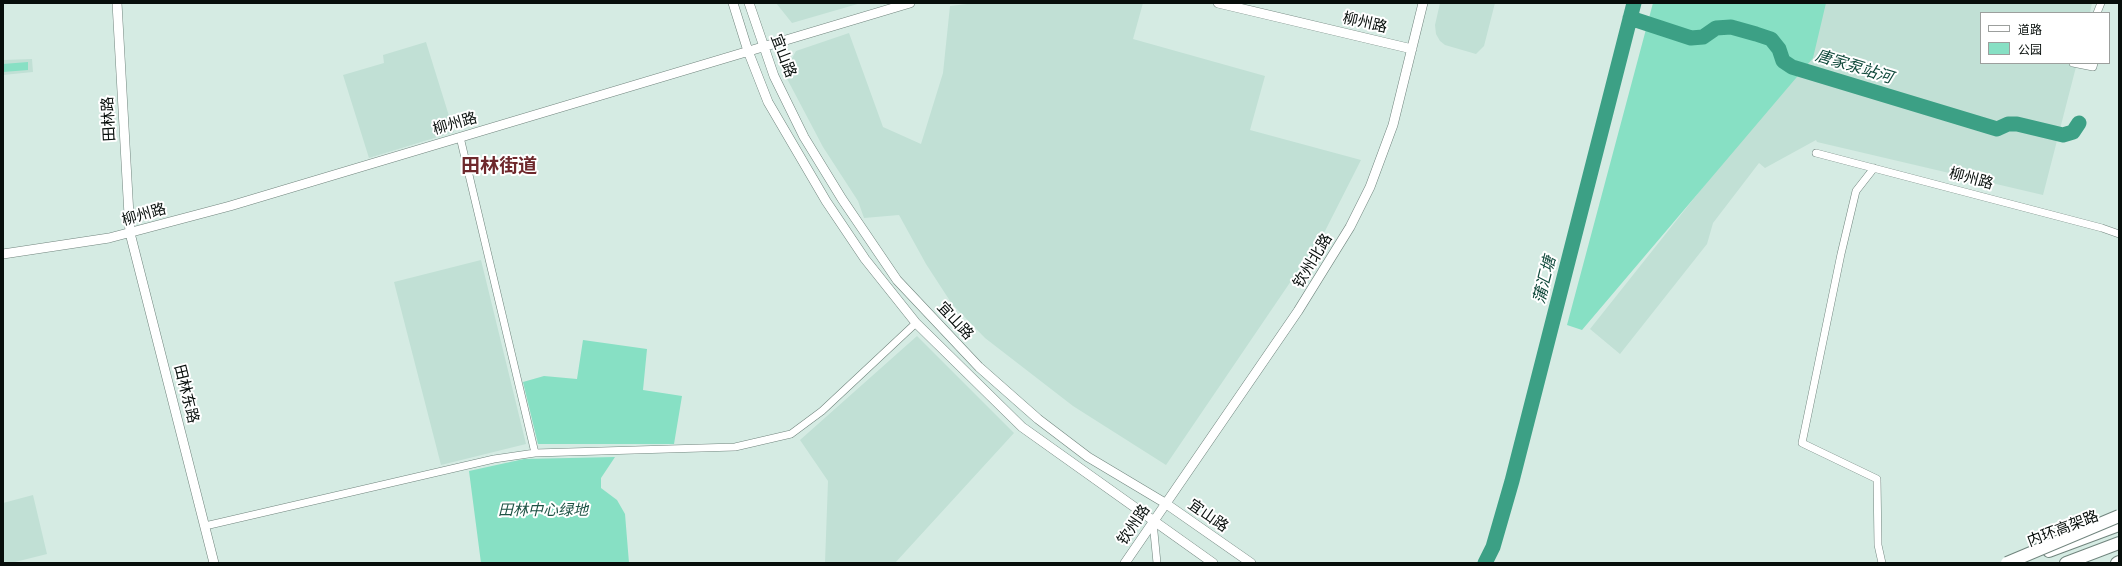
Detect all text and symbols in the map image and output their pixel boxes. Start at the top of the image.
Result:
street label: 柳州路 [1341,9,1389,37]
legend [1980,12,2110,64]
text: 道路 [2018,23,2042,37]
street label: 宜山路 [767,32,799,80]
text: 公园 [2018,43,2042,57]
water label: 唐家泵站河 [1813,46,1895,88]
street label: 田林路 [99,96,119,142]
street label: 柳州路 [431,109,479,139]
district label: 田林街道 [461,156,537,178]
street label: 柳州路 [1947,164,1995,194]
street label: 柳州路 [120,200,168,230]
street label: 钦州北路 [1290,231,1336,291]
water label: 蒲汇塘 [1530,254,1560,306]
street label: 宜山路 [933,298,977,344]
street label: 田林东路 [170,363,202,425]
street label: 宜山路 [1184,496,1232,536]
street label: 钦州路 [1114,501,1154,549]
park label: 田林中心绿地 [498,502,588,520]
street label: 内环高架路 [2025,507,2101,551]

